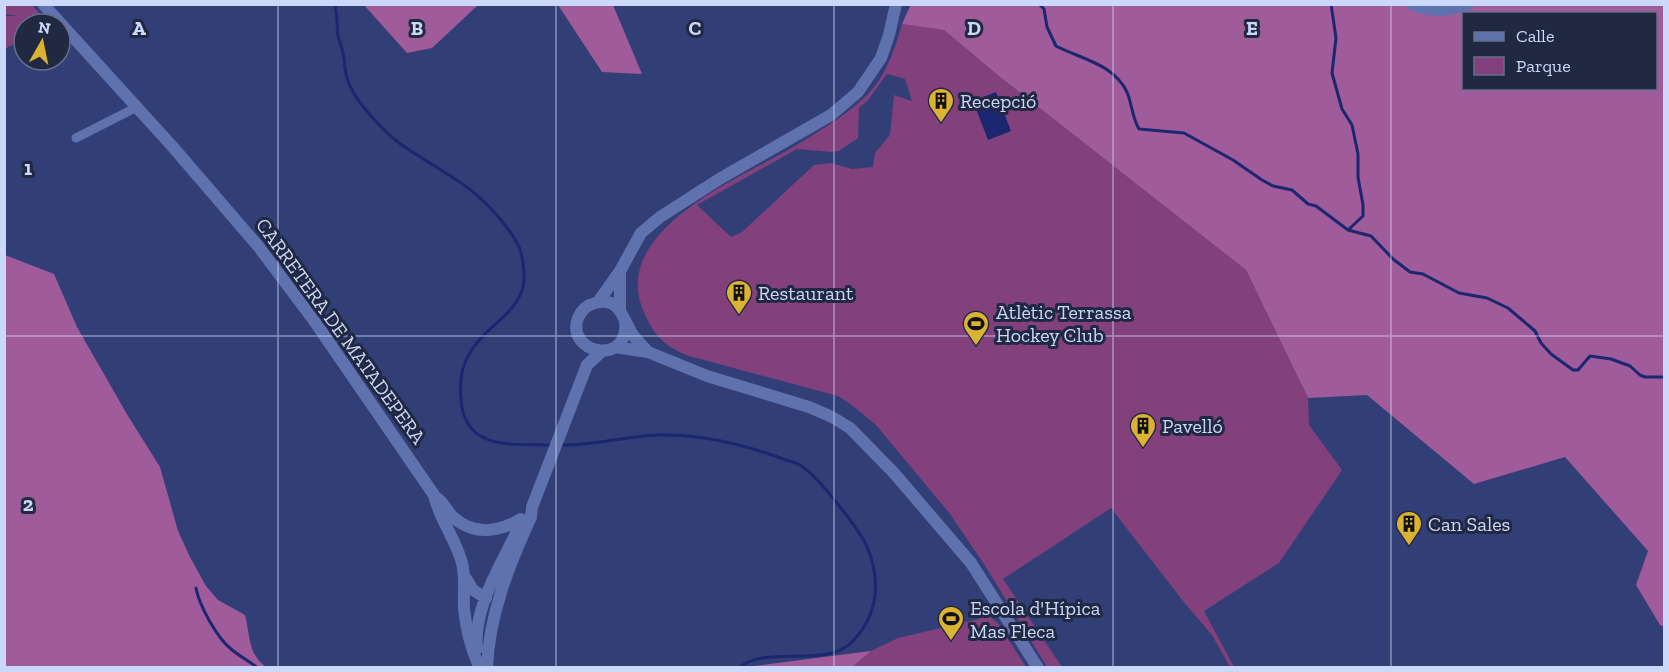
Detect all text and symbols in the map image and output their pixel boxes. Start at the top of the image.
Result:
north arrow [12,12,72,72]
legend [1462,12,1657,90]
text: A [132,16,146,40]
text: B [411,16,423,40]
text: C [689,16,702,40]
text: D [967,16,981,40]
text: E [1246,16,1258,40]
text: N [37,17,52,38]
text: Calle [1516,25,1554,47]
text: Parque [1516,55,1571,77]
building icon: Recepció [926,86,956,124]
place label: Recepció [960,89,1036,113]
text: 1 [24,156,32,180]
street label: CARRETERA DE MATADEPERA [251,213,432,450]
building icon: Restaurant [724,278,754,316]
place label: Restaurant [758,281,854,305]
place label: Atlètic Terrassa Hockey Club [996,300,1132,347]
sports icon: Atlètic Terrassa Hockey Club [961,309,991,347]
building icon: Pavelló [1128,411,1158,449]
place label: Pavelló [1162,414,1223,438]
text: 2 [23,492,34,516]
building icon: Can Sales [1394,509,1424,547]
place label: Can Sales [1428,512,1510,536]
place label: Escola d'Hípica Mas Fleca [970,596,1101,643]
sports icon: Escola d'Hípica Mas Fleca [936,604,966,642]

